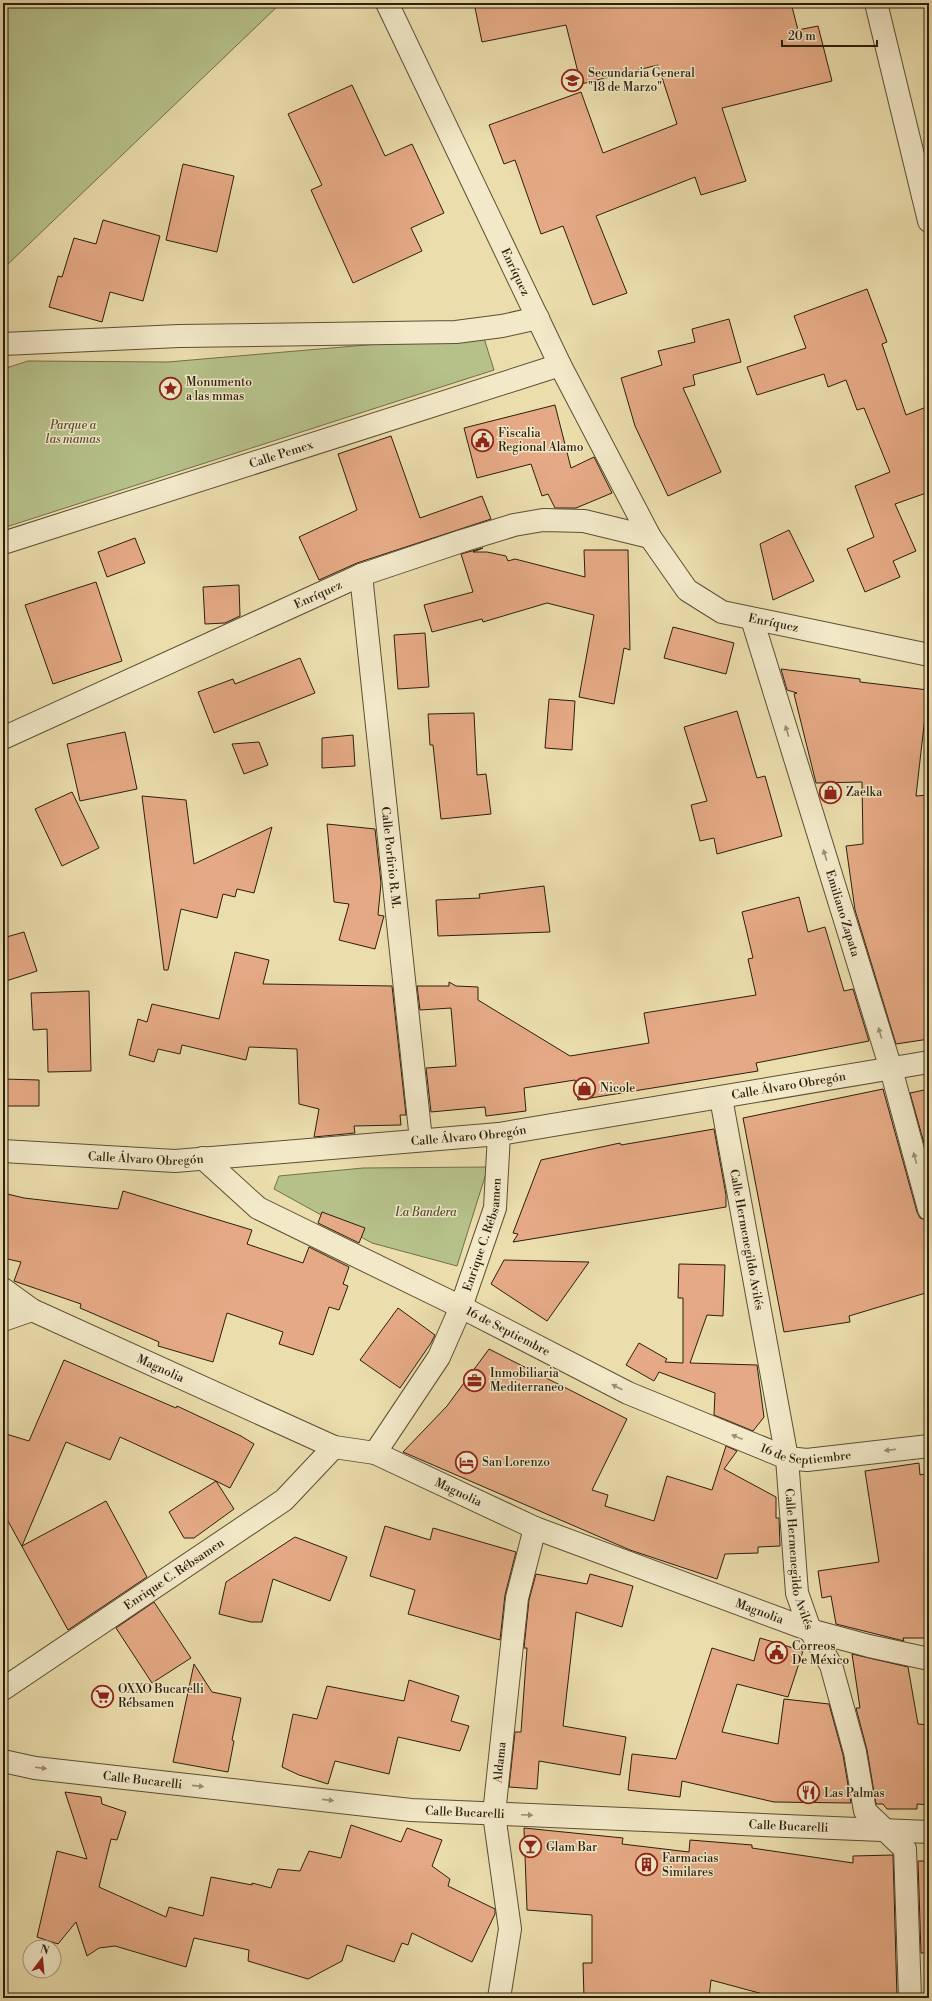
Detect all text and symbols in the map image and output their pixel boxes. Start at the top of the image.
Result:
scale bar [782,22,877,48]
text: 20 m [788,29,816,44]
place label: Secundaria General "18 de Marzo" [588,66,695,95]
school or university icon: Secundaria General "18 de Marzo" [559,67,585,93]
street label: Enríquez [497,246,533,299]
place label: Monumento a las mmas [186,375,252,404]
place icon: Monumento a las mmas [157,376,183,402]
park label: Parque a las mamas [46,418,101,447]
place label: Fiscalia Regional Alamo [498,426,584,455]
public building icon: Fiscalia Regional Alamo [469,427,495,453]
street label: Calle Pemex [248,437,316,472]
street label: Enríquez [292,578,345,612]
street label: Enríquez [747,611,800,636]
one-way arrow [784,725,790,737]
shop icon: Zaelka [818,779,844,805]
place label: Zaelka [846,785,883,800]
street label: Calle Porfirio R. M. [378,806,403,909]
one-way arrow [822,849,828,861]
street label: Emiliano Zapata [822,868,863,960]
one-way arrow [877,1026,883,1038]
street label: Calle Álvaro Obregón [730,1069,847,1103]
shop icon: Nicole [571,1075,597,1101]
place label: Nicole [600,1081,635,1096]
street label: Calle Álvaro Obregón [410,1123,527,1149]
street label: Calle Álvaro Obregón [88,1149,204,1169]
one-way arrow [912,1152,918,1164]
street label: Calle Hermenegildo Avilés [726,1168,767,1312]
street label: Enrique C. Rébsamen [460,1177,505,1293]
park label: La Bandera [394,1205,457,1220]
street label: 16 de Septiembre [463,1304,552,1359]
street label: Magnolia [134,1352,187,1386]
place label: Inmobiliaria Mediterraneo [490,1366,564,1395]
office icon: Inmobiliaria Mediterraneo [461,1367,487,1393]
one-way arrow [611,1384,623,1390]
one-way arrow [731,1434,743,1441]
street label: 16 de Septiembre [758,1441,852,1468]
one-way arrow [884,1447,896,1453]
hotel icon: San Lorenzo [453,1449,479,1475]
place label: San Lorenzo [482,1455,550,1470]
street label: Magnolia [432,1475,485,1510]
street label: Calle Hermenegildo Avilés [781,1488,816,1632]
street label: Enrique C. Rébsamen [121,1535,227,1614]
street label: Magnolia [733,1596,786,1628]
place label: Correos De México [792,1639,850,1668]
public building icon: Correos De México [764,1640,790,1666]
place label: OXXO Bucarelli Rébsamen [118,1682,204,1711]
supermarket icon: OXXO Bucarelli Rébsamen [90,1683,116,1709]
street label: Aldama [490,1740,510,1785]
one-way arrow [35,1765,47,1772]
street label: Calle Bucarelli [102,1769,183,1792]
restaurant icon: Las Palmas [796,1780,822,1806]
one-way arrow [192,1783,204,1789]
place label: Las Palmas [824,1786,885,1801]
one-way arrow [322,1797,334,1803]
street label: Calle Bucarelli [425,1804,505,1822]
one-way arrow [521,1812,533,1819]
street label: Calle Bucarelli [748,1817,829,1836]
bar icon: Glam Bar [518,1834,544,1860]
place label: Glam Bar [546,1840,597,1855]
place label: Farmacias Similares [662,1851,719,1880]
building icon: Farmacias Similares [634,1852,660,1878]
north arrow [22,1939,62,1979]
text: N [38,1942,51,1958]

